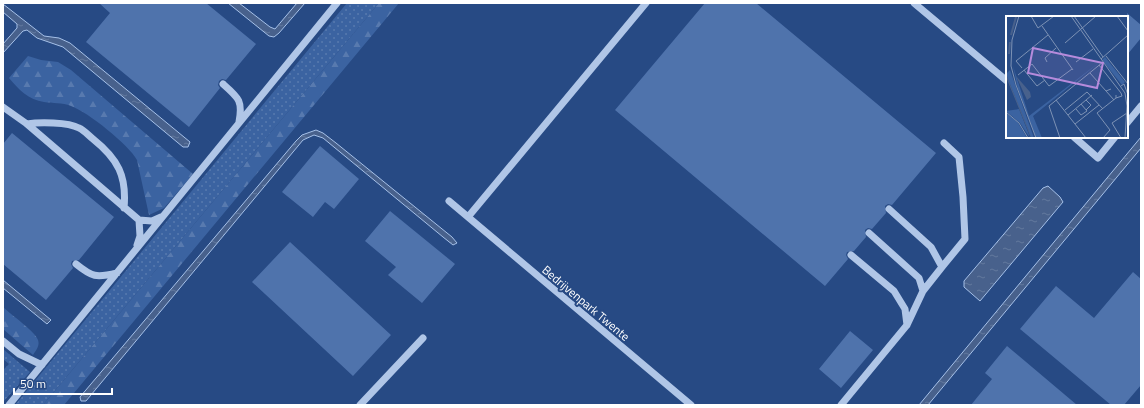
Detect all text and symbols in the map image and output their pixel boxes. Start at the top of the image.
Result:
inset map [1006,16,1128,138]
street label: Bedrijvenpark Twente [538,261,634,345]
scale bar [14,370,112,396]
text: 50 m [20,374,46,393]

